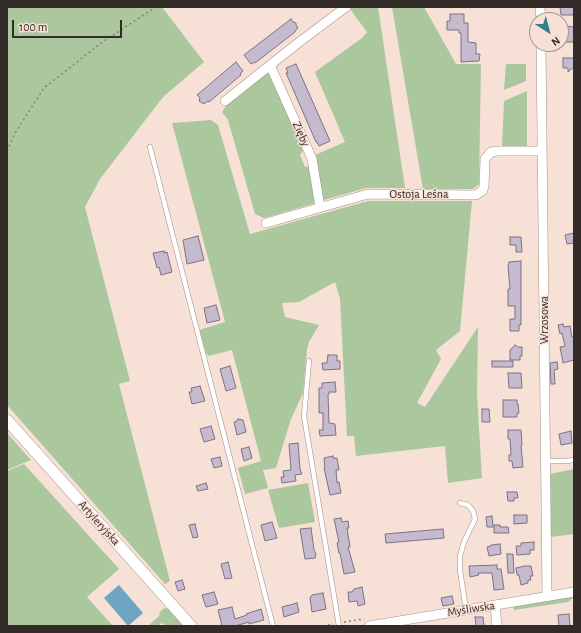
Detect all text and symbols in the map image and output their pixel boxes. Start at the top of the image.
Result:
scale bar [14,12,124,38]
north arrow [529,12,569,52]
text: 100 m [19,21,47,33]
text: N [549,35,562,48]
street label: Zięby [289,119,313,149]
street label: Ostoja Leśna [390,187,448,201]
street label: Wrzosowa [537,296,551,344]
street label: Artyleryjska [75,497,123,549]
street label: Myśliwska [446,598,496,620]

